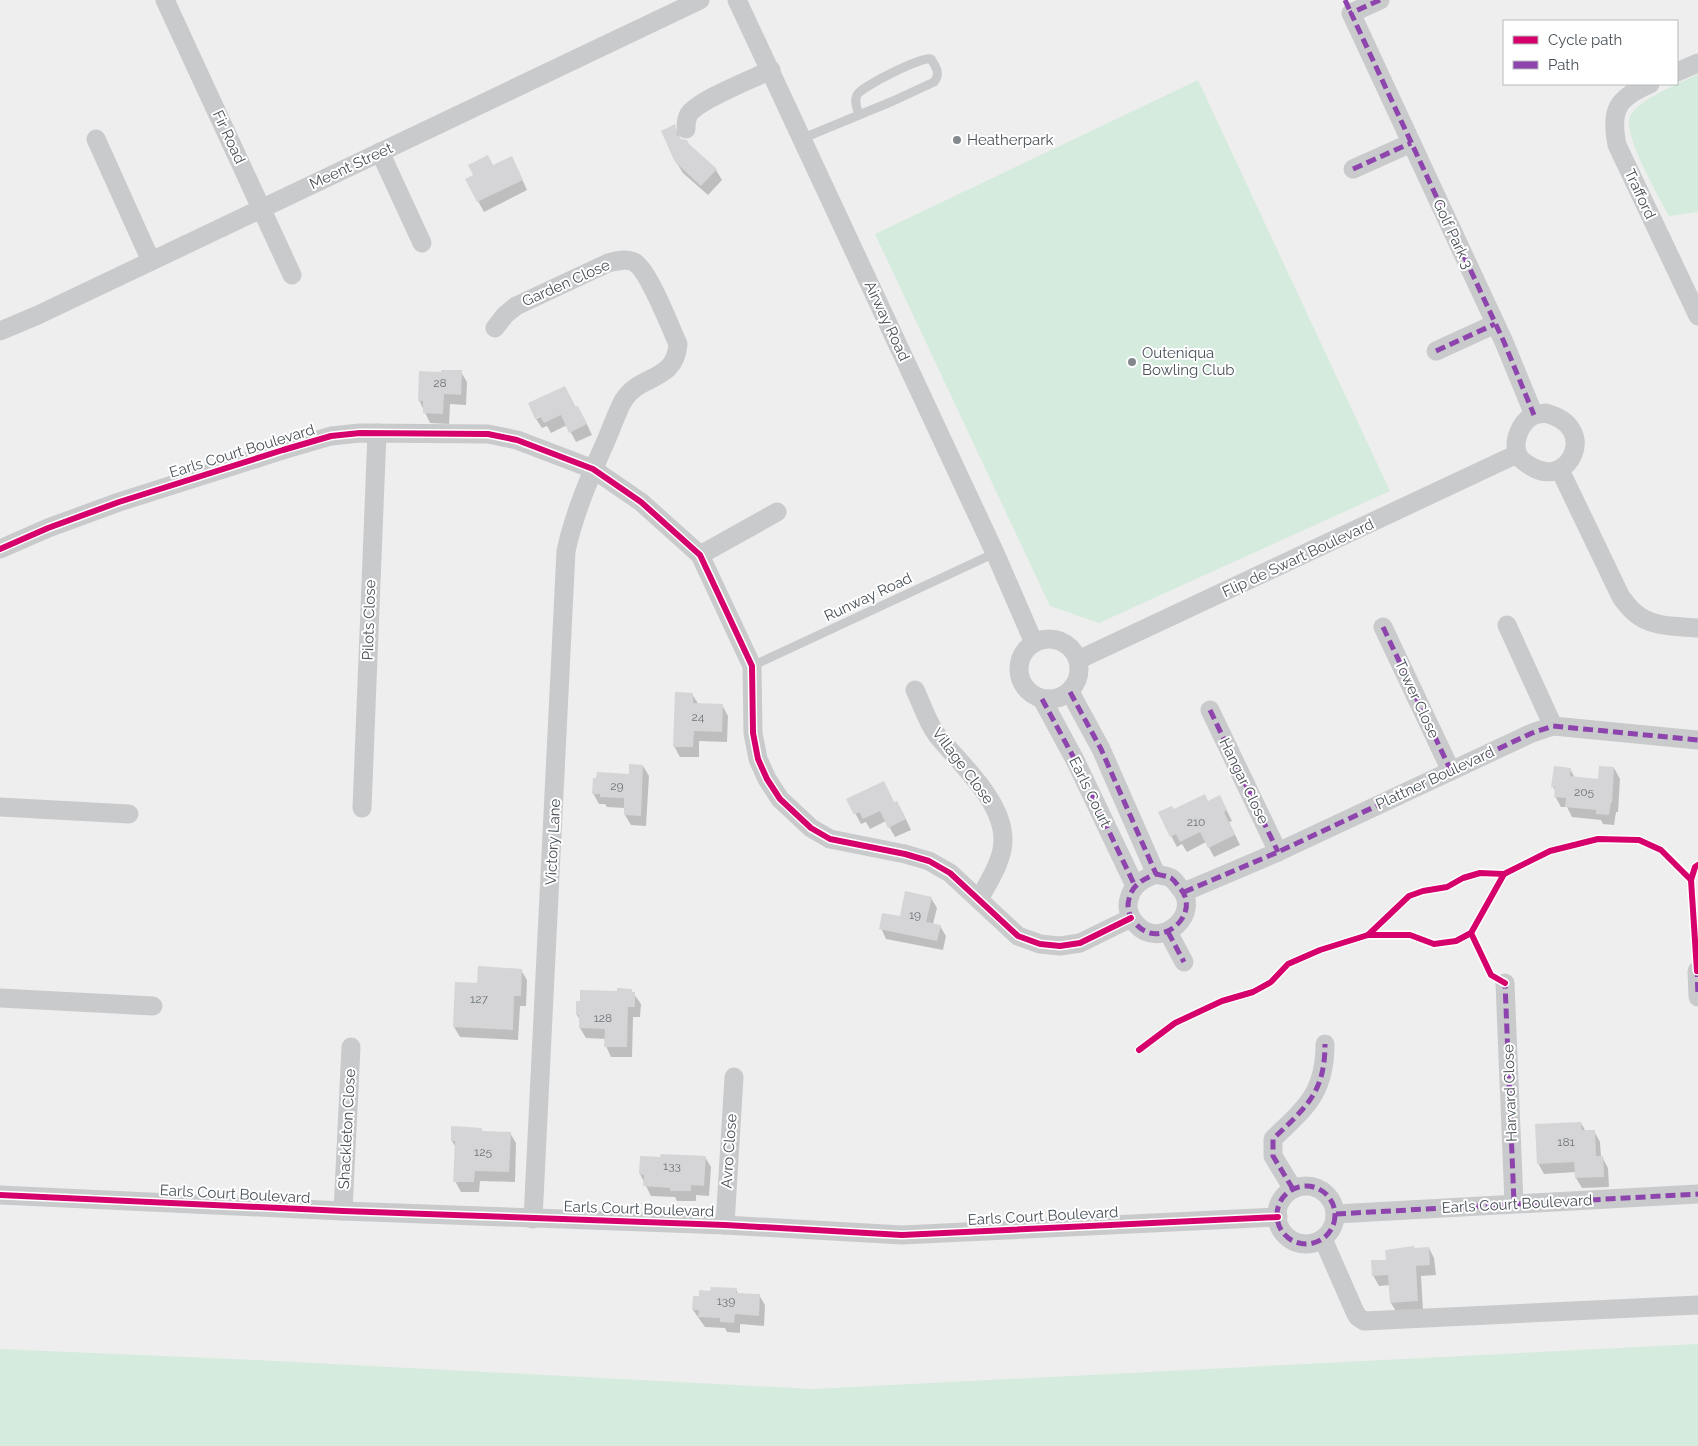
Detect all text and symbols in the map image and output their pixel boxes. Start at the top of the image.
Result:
legend [1503,20,1678,85]
text: Cycle path [1548,31,1622,49]
text: Path [1548,56,1579,74]
street label: Fir Road [209,107,249,167]
place label: Heatherpark [967,131,1053,149]
marker: Heatherpark [951,134,963,146]
street label: Meent Street [307,139,395,193]
street label: Trafford [1621,166,1659,222]
street label: Golf Park 3 [1429,196,1477,272]
street label: Garden Close [519,256,613,310]
street label: Airway Road [861,278,913,364]
place label: Outeniqua Bowling Club [1142,344,1235,379]
marker: Outeniqua Bowling Club [1126,356,1138,368]
house number: 28 [433,376,447,390]
street label: Earls Court Boulevard [167,420,317,482]
street label: Flip de Swart Boulevard [1219,515,1377,601]
street label: Runway Road [821,569,915,625]
street label: Pilots Close [359,579,379,661]
street label: Tower Close [1391,657,1443,741]
house number: 24 [692,710,705,724]
street label: Village Close [928,724,998,808]
street label: Hangar Close [1215,735,1273,827]
street label: Plattner Boulevard [1373,743,1497,813]
street label: Earls Court [1065,754,1115,830]
house number: 29 [610,779,624,793]
house number: 205 [1574,785,1595,799]
street label: Victory Lane [542,798,564,886]
house number: 210 [1187,815,1205,829]
house number: 19 [909,908,921,922]
house number: 127 [470,992,488,1006]
house number: 128 [594,1011,612,1025]
street label: Harvard Close [1499,1044,1521,1142]
street label: Shackleton Close [335,1068,359,1190]
street label: Avro Close [717,1113,741,1189]
house number: 181 [1557,1135,1575,1149]
house number: 125 [474,1145,492,1159]
house number: 133 [663,1159,681,1173]
street label: Earls Court Boulevard [159,1181,311,1207]
street label: Earls Court Boulevard [1441,1191,1593,1217]
street label: Earls Court Boulevard [563,1197,715,1221]
street label: Earls Court Boulevard [967,1203,1119,1229]
house number: 139 [717,1294,735,1308]

